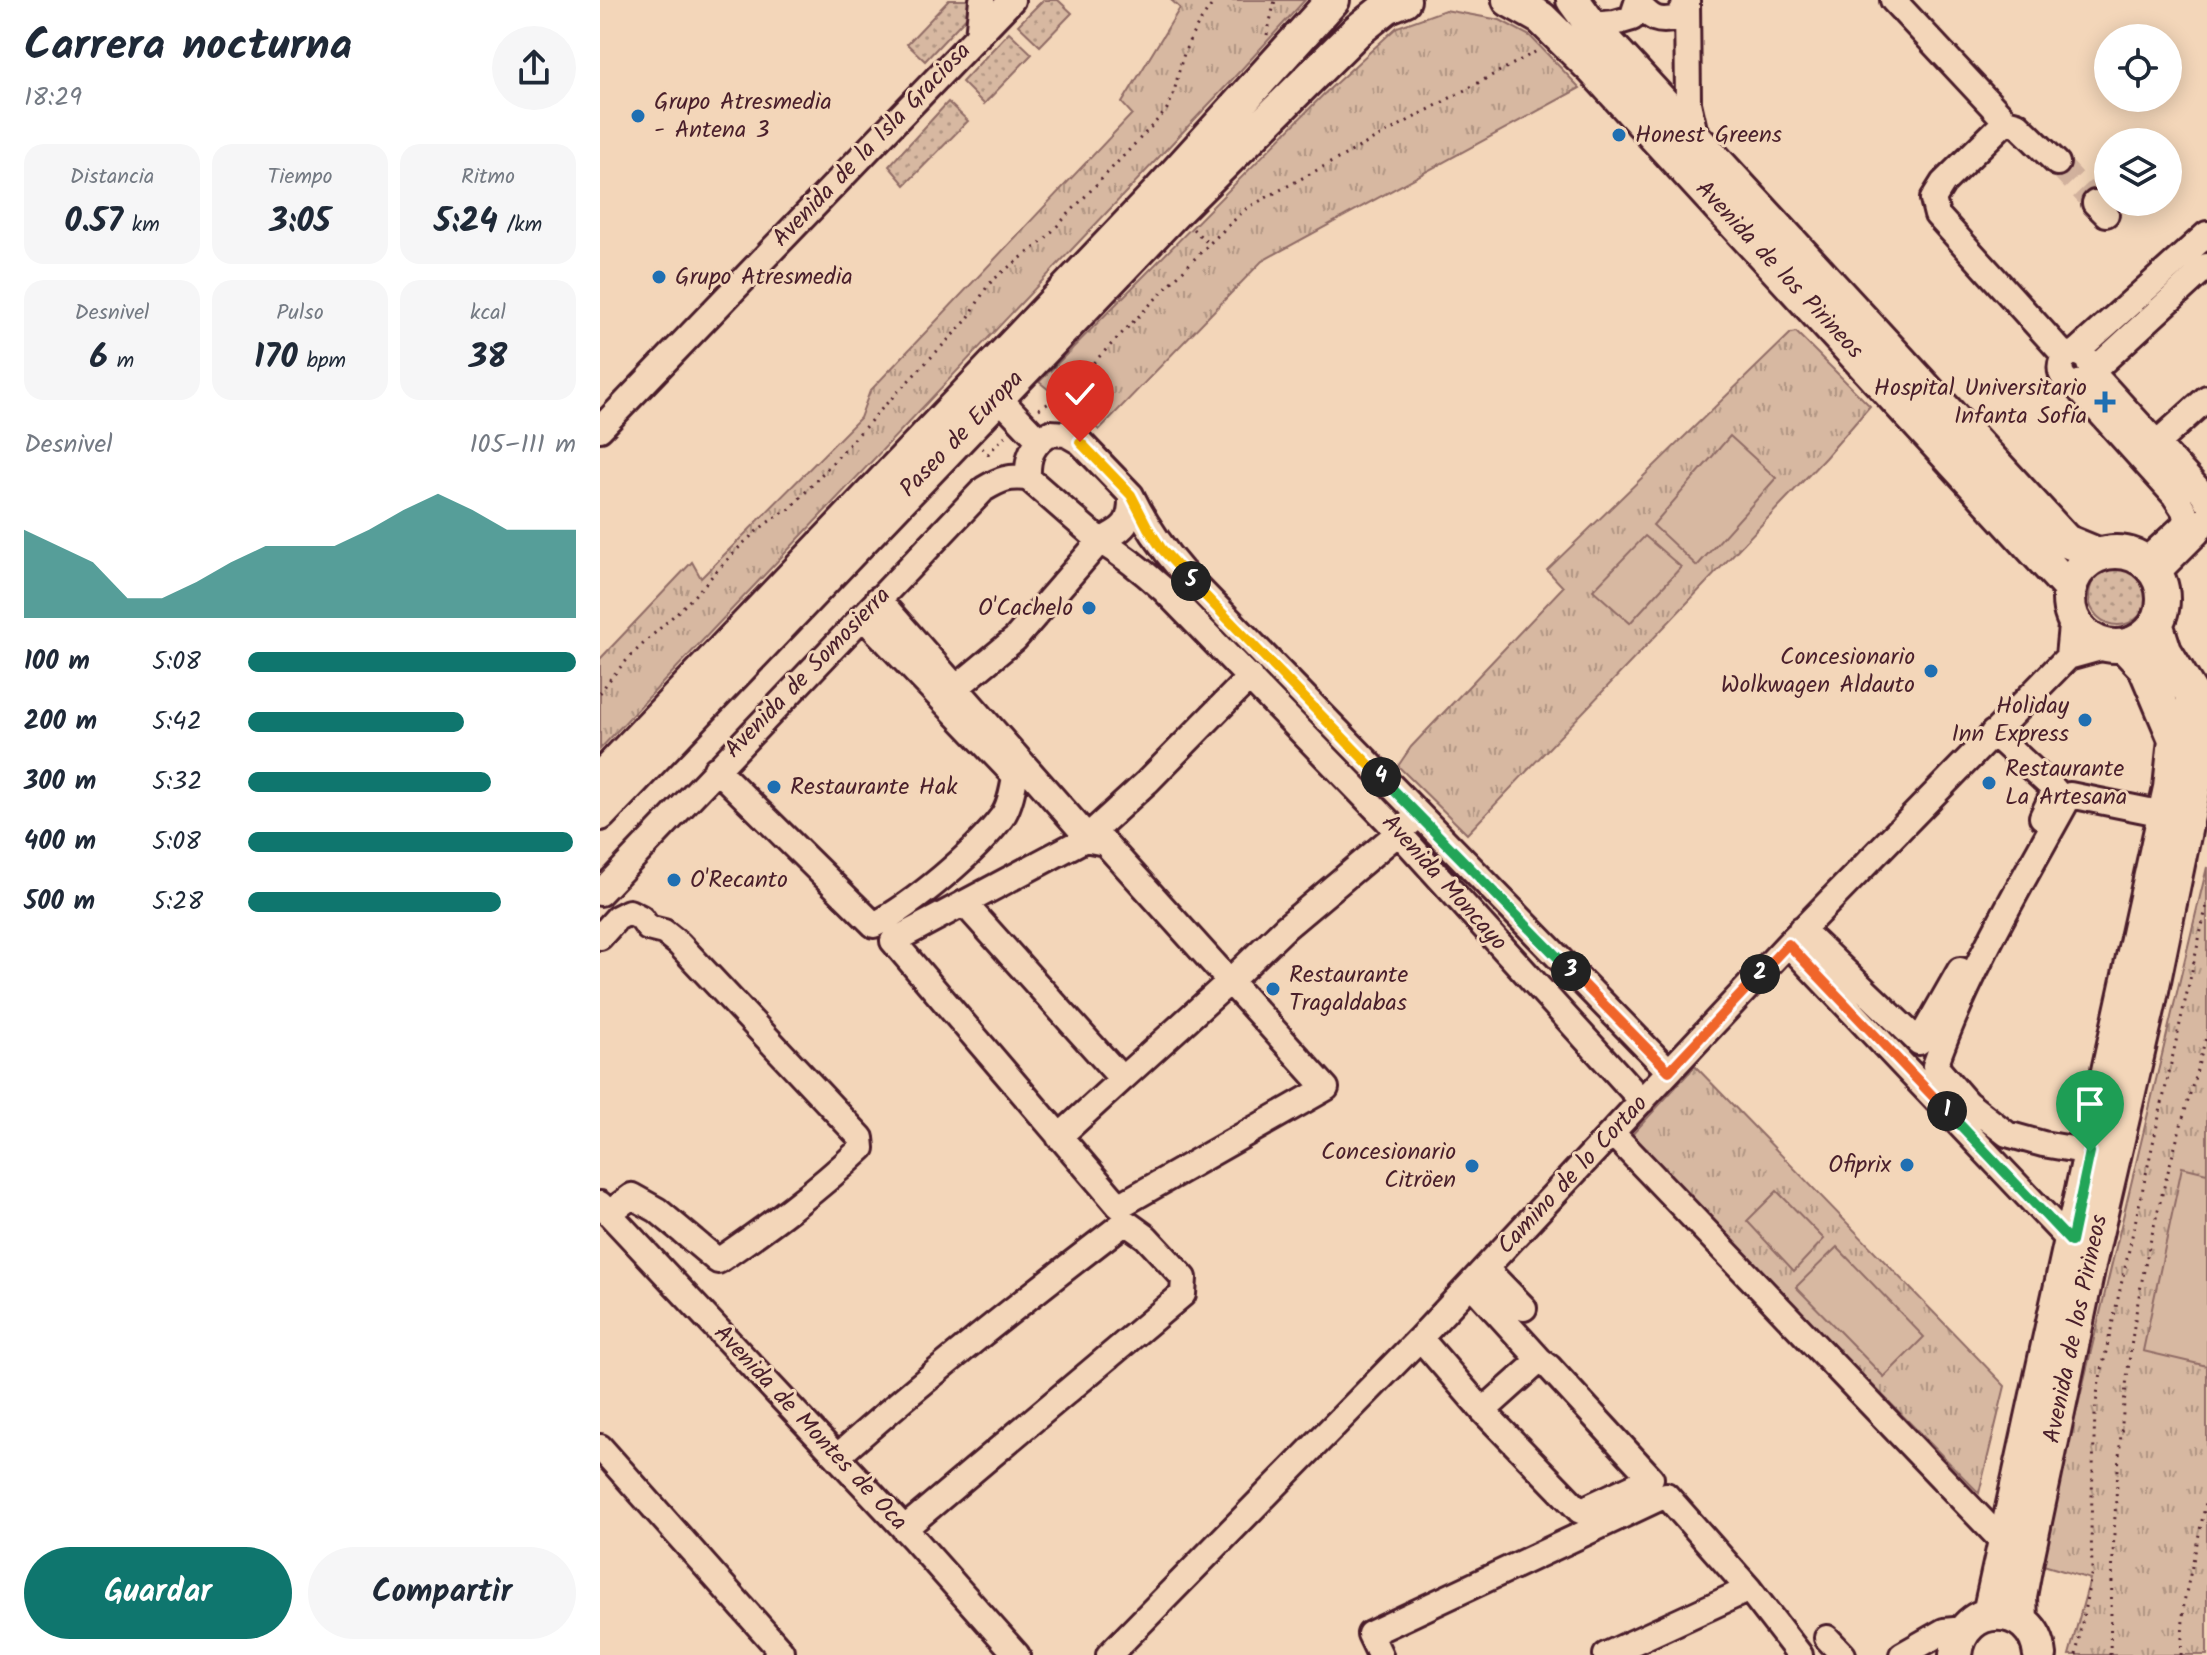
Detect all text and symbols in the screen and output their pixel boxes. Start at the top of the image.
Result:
text: Carrera nocturna [24,12,352,82]
map controls [2094,24,2182,216]
button: locate [2094,24,2182,112]
button: share [492,26,576,110]
street label: Avenida de la Isla Graciosa [763,33,981,257]
text: 18:29 [24,77,82,119]
place label: Grupo Atresmedia - Antena 3 [654,83,832,150]
marker: Grupo Atresmedia - Antena 3 [629,107,647,125]
place label: Honest Greens [1635,116,1782,155]
marker: Honest Greens [1610,126,1628,144]
button: layers [2094,128,2182,216]
text: Distancia [70,160,154,195]
text: Tiempo [268,160,332,195]
text: Ritmo [461,160,515,195]
street label: Avenida de los Pirineos [1685,172,1873,368]
text: 0.57 [64,195,123,249]
text: 3:05 [269,195,331,249]
text: 5:24 [434,195,498,249]
text: km [123,208,160,243]
text: /km [498,208,542,243]
place label: Grupo Atresmedia [675,258,853,297]
marker: Grupo Atresmedia [650,268,668,286]
text: Desnivel [75,296,150,331]
text: Pulso [276,296,324,331]
text: kcal [470,296,506,331]
text: 6 [90,331,108,385]
text: 170 [254,331,298,385]
text: 38 [469,331,507,385]
text: m [108,344,134,379]
text: bpm [298,344,346,379]
pin [1046,360,1114,442]
street label: Paseo de Europa [891,361,1033,507]
place label: Hospital Universitario Infanta Sofía [1874,369,2087,436]
icon: check [1058,372,1102,416]
marker: Hospital Universitario Infanta Sofía [2094,391,2116,413]
text: Desnivel [24,424,113,466]
text: 105–111 m [469,424,576,466]
pin: 5 [1171,561,1211,601]
text: 5 [1185,563,1197,598]
street label: Avenida de Somosierra [715,578,901,768]
place label: O'Cachelo [978,589,1073,628]
marker: O'Cachelo [1080,599,1098,617]
place label: Concesionario Wolkwagen Aldauto [1721,638,1915,705]
text: 100 m [24,641,90,683]
text: 5:08 [152,641,201,683]
marker: Concesionario Wolkwagen Aldauto [1922,662,1940,680]
place label: Holiday Inn Express [1951,687,2070,754]
text: 200 m [24,701,97,743]
text: 5:42 [152,701,202,743]
marker: Holiday Inn Express [2076,711,2094,729]
place label: Restaurante La Artesana [2005,750,2127,817]
pin: 4 [1361,757,1401,797]
text: 4 [1375,759,1387,794]
text: 300 m [24,761,96,803]
text: 5:32 [152,761,202,803]
place label: Restaurante Hak [790,768,958,807]
marker: Restaurante La Artesana [1980,774,1998,792]
marker: Restaurante Hak [765,778,783,796]
street label: Avenida Moncayo [1371,805,1517,961]
text: 400 m [24,821,96,863]
text: 5:08 [152,821,201,863]
place label: O'Recanto [690,861,788,900]
marker: O'Recanto [665,871,683,889]
text: 500 m [24,881,95,923]
text: 5:28 [152,881,203,923]
pin: 3 [1551,951,1591,991]
text: 3 [1565,953,1577,988]
pin: 2 [1740,954,1780,994]
place label: Restaurante Tragaldabas [1289,956,1408,1023]
text: 2 [1754,956,1766,991]
marker: Restaurante Tragaldabas [1264,980,1282,998]
pin [2056,1070,2124,1152]
icon: arrive [2068,1082,2112,1126]
street label: Camino de lo Cortao [1488,1086,1658,1264]
pin: 1 [1927,1091,1967,1131]
text: 1 [1944,1093,1950,1128]
place label: Concesionario Citröen [1321,1133,1456,1200]
place label: Ofiprix [1828,1146,1892,1185]
marker: Ofiprix [1898,1156,1916,1174]
marker: Concesionario Citröen [1463,1157,1481,1175]
street label: Avenida de los Pirineos [2033,1211,2119,1447]
street label: Avenida de Montes de Oca [703,1316,917,1540]
button: Guardar [24,1547,292,1639]
button: Compartir [308,1547,576,1639]

